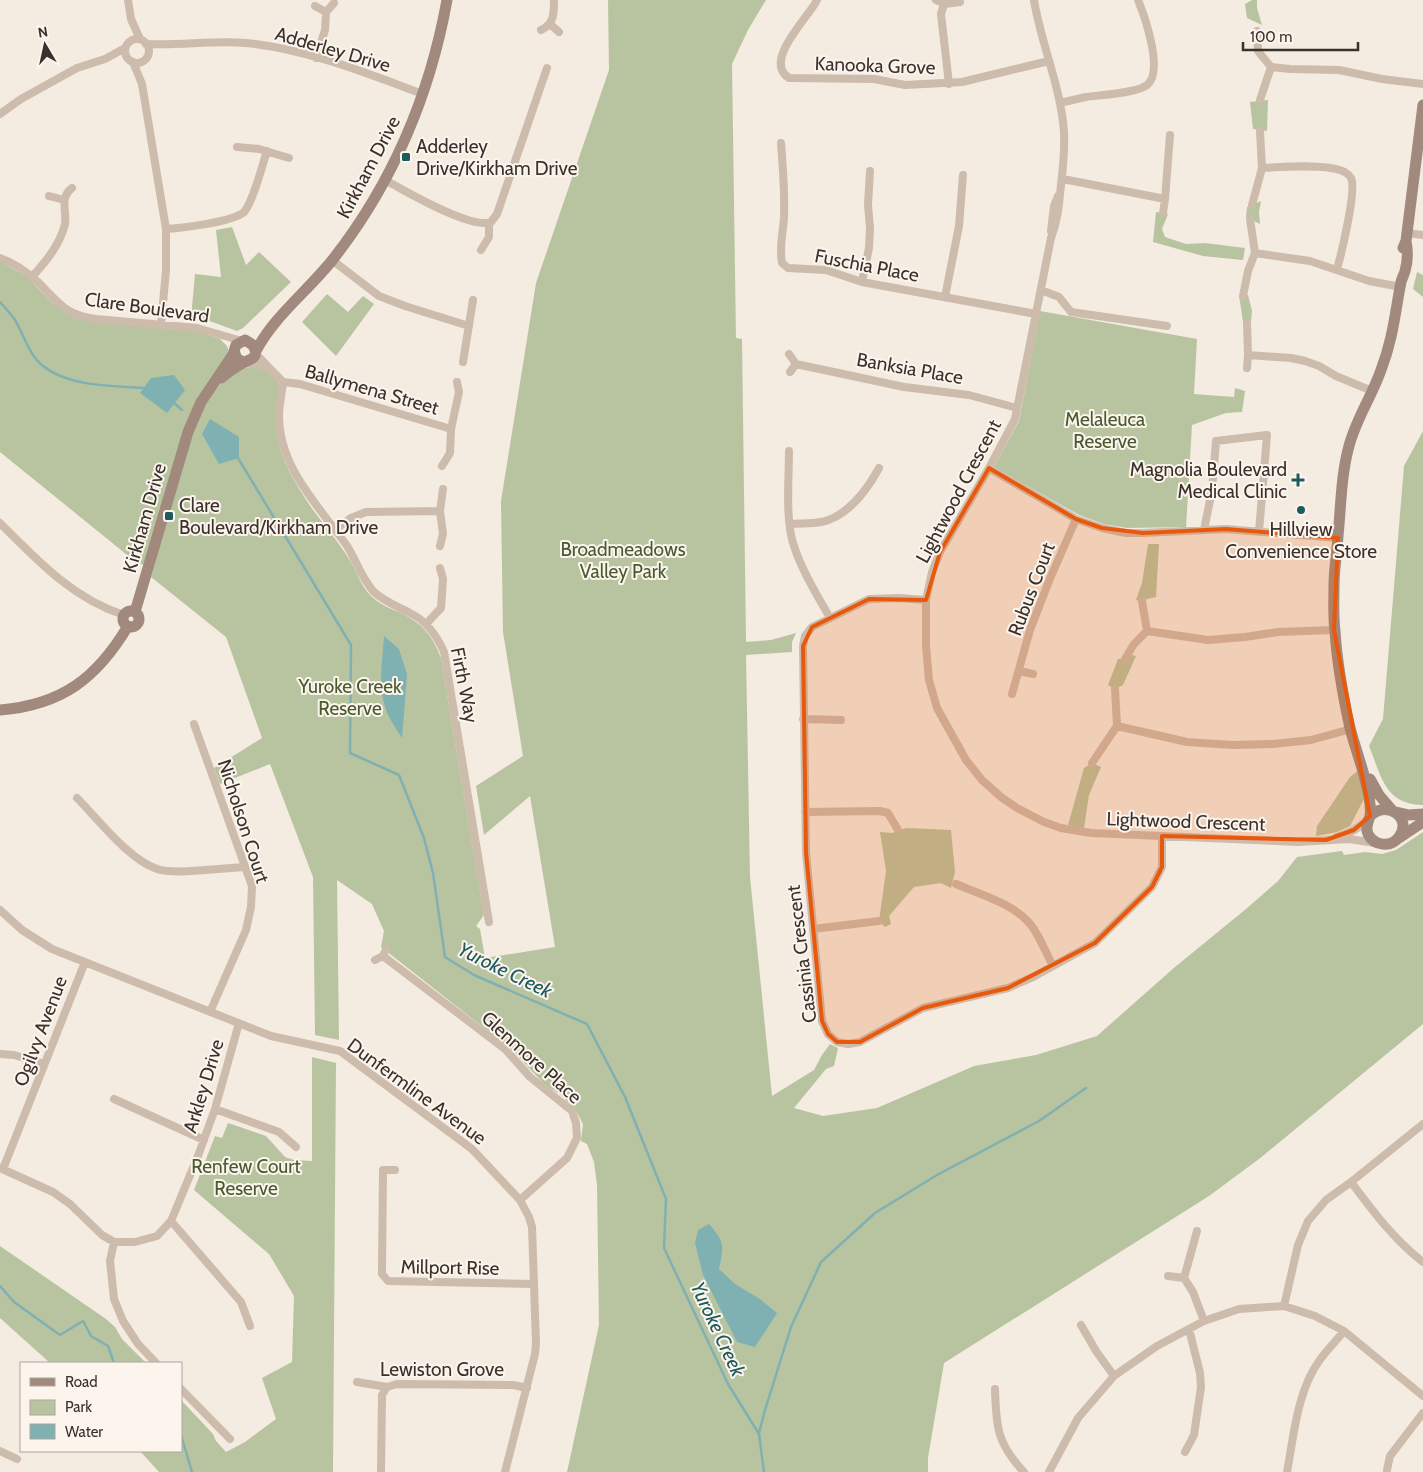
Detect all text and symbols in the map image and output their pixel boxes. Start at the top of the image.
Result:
north arrow [20,20,70,70]
scale bar [1243,20,1358,52]
text: N [37,22,49,42]
street label: Adderley Drive [273,22,393,77]
text: 100 m [1250,28,1292,46]
street label: Kanooka Grove [814,52,936,79]
street label: Kirkham Drive [332,112,405,222]
place label: Adderley Drive/Kirkham Drive [416,135,578,180]
marker: Adderley Drive/Kirkham Drive [400,151,412,163]
street label: Fuschia Place [813,244,921,287]
street label: Clare Boulevard [83,287,211,328]
street label: Banksia Place [855,348,965,389]
street label: Ballymena Street [302,359,442,420]
park label: Melaleuca Reserve [1065,408,1145,453]
street label: Lightwood Crescent [911,415,1006,567]
place label: Magnolia Boulevard Medical Clinic [1130,458,1287,503]
street label: Kirkham Drive [118,461,171,575]
marker: Magnolia Boulevard Medical Clinic [1291,473,1305,487]
place label: Clare Boulevard/Kirkham Drive [179,494,379,539]
marker: Hillview Convenience Store [1295,504,1307,516]
marker: Clare Boulevard/Kirkham Drive [163,510,175,522]
place label: Hillview Convenience Store [1225,518,1377,563]
park label: Broadmeadows Valley Park [560,538,686,583]
street label: Rubus Court [1003,539,1060,639]
street label: Firth Way [446,645,483,725]
park label: Yuroke Creek Reserve [297,675,402,720]
street label: Nicholson Court [213,756,275,886]
street label: Lightwood Crescent [1106,807,1266,836]
street label: Cassinia Crescent [782,883,821,1024]
water label: Yuroke Creek [454,937,557,1004]
street label: Ogilvy Avenue [9,973,72,1090]
street label: Glenmore Place [477,1006,587,1109]
street label: Dunfermline Avenue [343,1033,491,1150]
street label: Arkley Drive [178,1036,229,1136]
park label: Renfew Court Reserve [191,1155,301,1200]
street label: Millport Rise [400,1255,500,1280]
water label: Yuroke Creek [686,1278,751,1381]
street label: Lewiston Grove [380,1358,504,1381]
legend [20,1362,182,1452]
text: Road [65,1373,98,1391]
text: Park [65,1398,92,1416]
text: Water [65,1423,103,1441]

